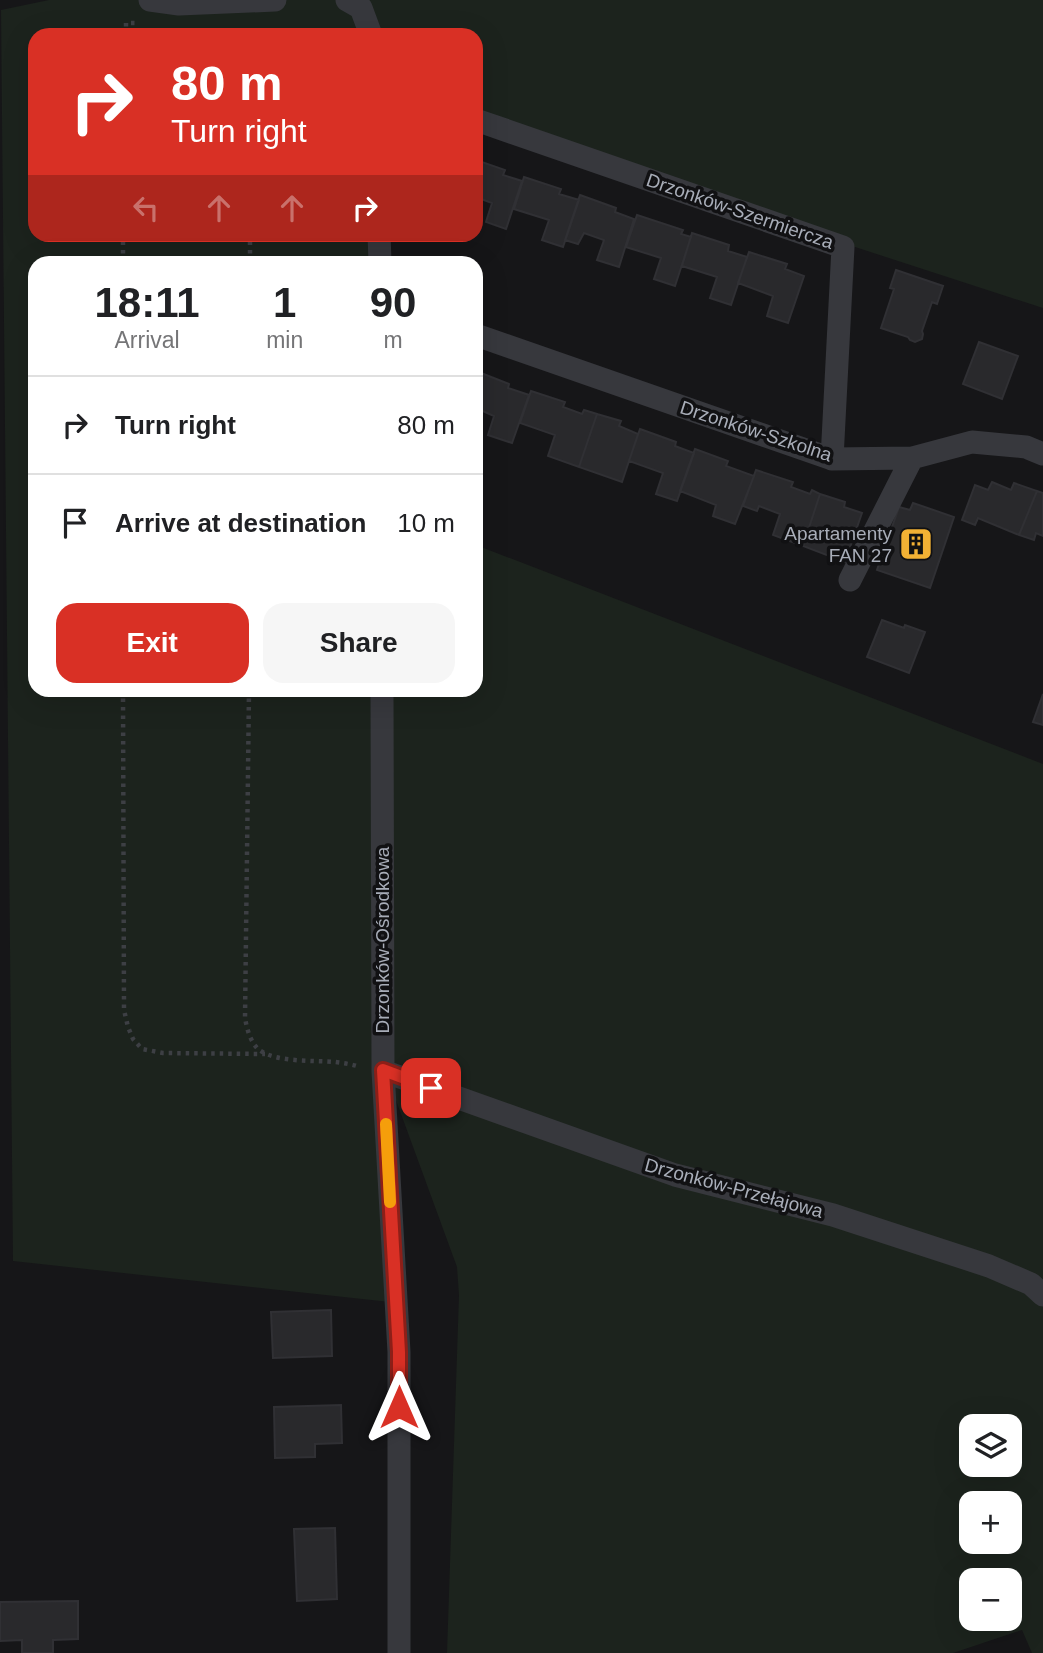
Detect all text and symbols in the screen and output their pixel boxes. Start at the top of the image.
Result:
icon: right [56,56,147,147]
text: 80 m [171,56,283,110]
text: Turn right [171,113,307,149]
street label: Drzonków-Szermiercza [644,169,837,253]
icon: left [127,189,165,227]
icon: ahead [200,189,238,227]
icon: ahead [273,189,311,227]
icon: right [346,189,384,227]
text: 18:11 [95,279,200,326]
text: 1 [273,279,296,326]
text: 90 [370,279,416,326]
text: Arrival [114,327,180,353]
text: min [266,327,303,353]
text: m [383,327,403,353]
street label: Drzonków-Szkolna [677,397,835,466]
icon: right [56,406,94,444]
text: Turn right [115,410,236,440]
text: 80 m [397,410,455,440]
icon: arrive [56,504,94,542]
text: Arrive at destination [115,508,366,538]
text: 10 m [397,508,455,538]
place label: Apartamenty FAN 27 [784,523,892,566]
building icon: Apartamenty FAN 27 [897,525,935,563]
button: Exit [56,603,249,683]
button: Share [263,603,455,683]
street label: Drzonków-Ośrodkowa [372,846,393,1033]
pin [401,1058,461,1118]
icon: arrive [412,1069,450,1107]
street label: Drzonków-Przełajowa [643,1154,826,1222]
position arrow [362,1370,436,1444]
map controls [959,1414,1022,1631]
button: layers [959,1414,1022,1477]
button: + [959,1491,1022,1554]
button: − [959,1568,1022,1631]

